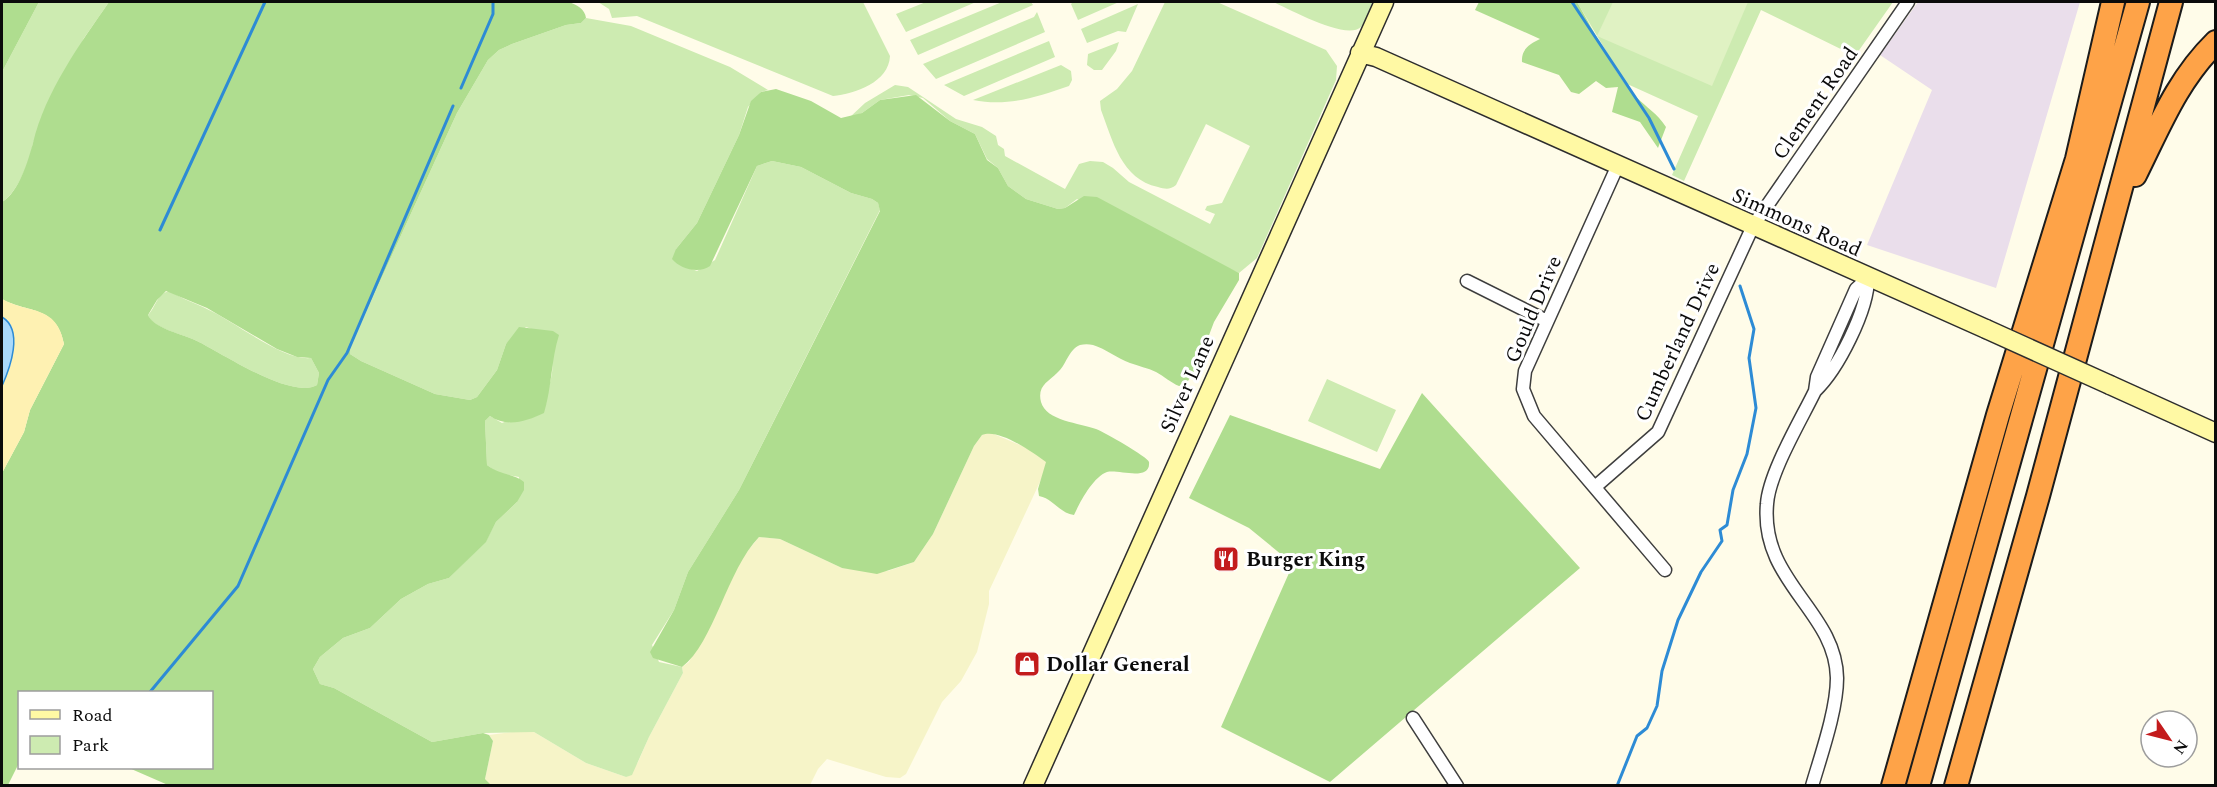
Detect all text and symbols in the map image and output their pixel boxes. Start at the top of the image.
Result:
street label: Clement Road [1765,40,1867,167]
street label: Simmons Road [1727,180,1867,266]
street label: Gould Drive [1497,251,1571,368]
street label: Cumberland Drive [1627,258,1729,427]
street label: Silver Lane [1152,331,1224,438]
restaurant icon: Burger King [1211,544,1241,574]
place label: Burger King [1246,544,1365,576]
shop icon: Dollar General [1012,649,1042,679]
place label: Dollar General [1046,649,1190,681]
legend [18,691,213,769]
text: Road [72,702,113,729]
north arrow [2139,709,2199,769]
text: Park [72,732,109,759]
text: N [2167,735,2194,759]

